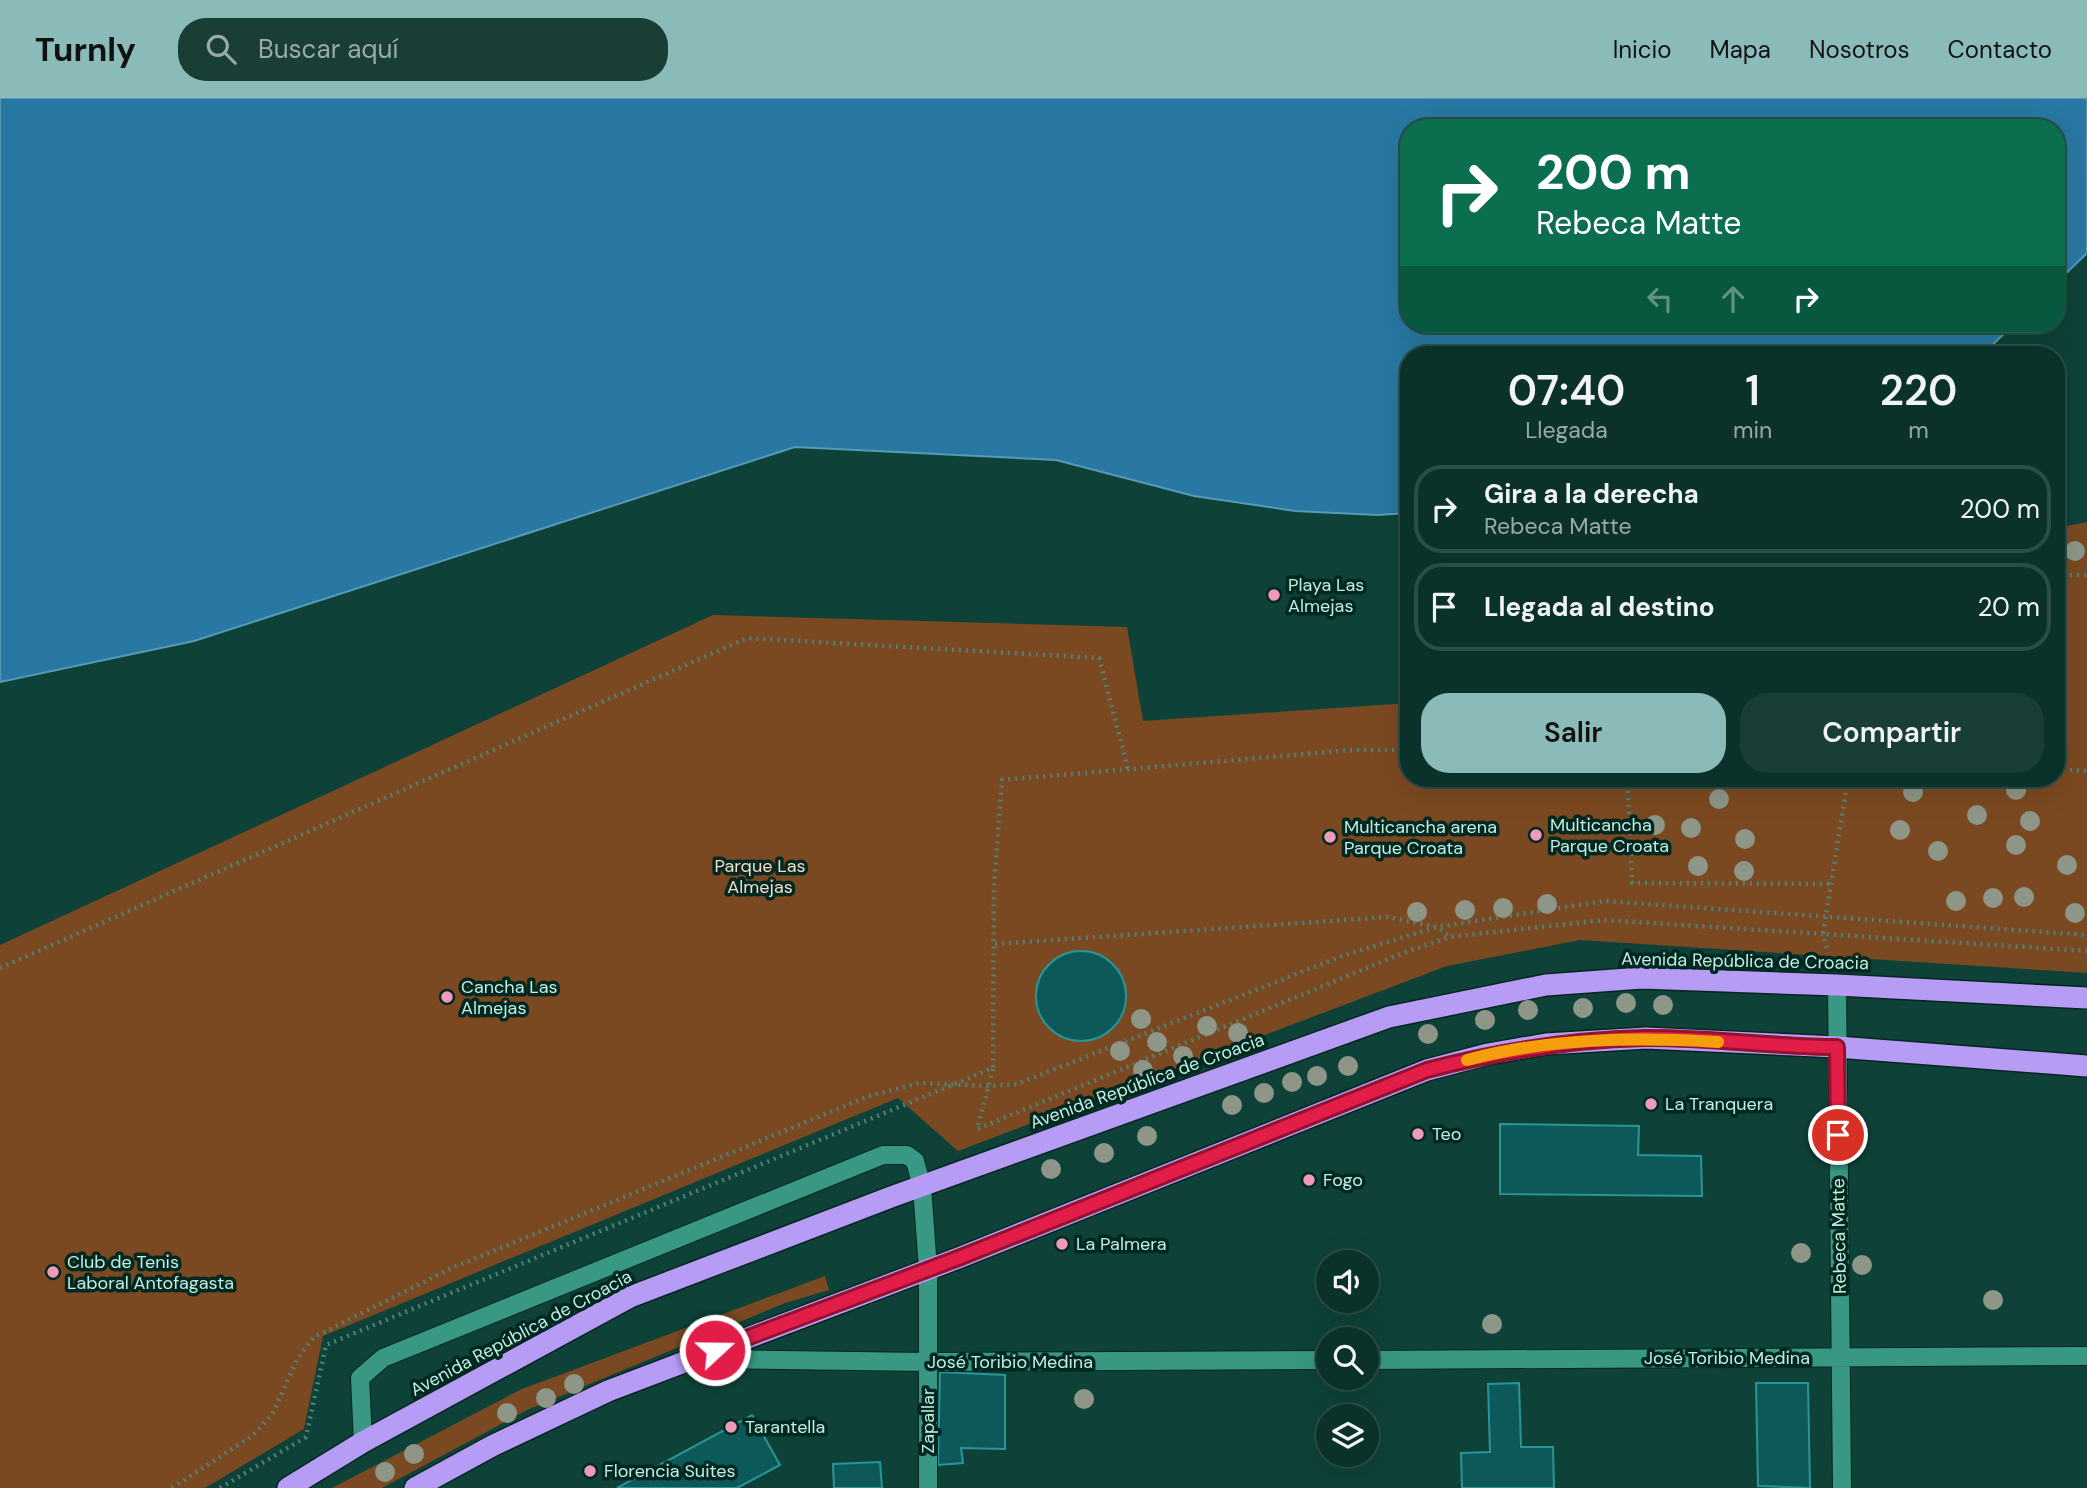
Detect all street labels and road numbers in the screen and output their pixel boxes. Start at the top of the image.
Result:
street label: Avenida República de Croacia [1621,947,1869,975]
street label: Avenida República de Croacia [1027,1027,1267,1135]
street label: Rebeca Matte [1826,1178,1852,1294]
street label: Avenida República de Croacia [406,1264,636,1402]
street label: José Toribio Medina [1644,1346,1810,1370]
street label: José Toribio Medina [927,1350,1093,1374]
street label: Zapallar [916,1388,940,1454]

